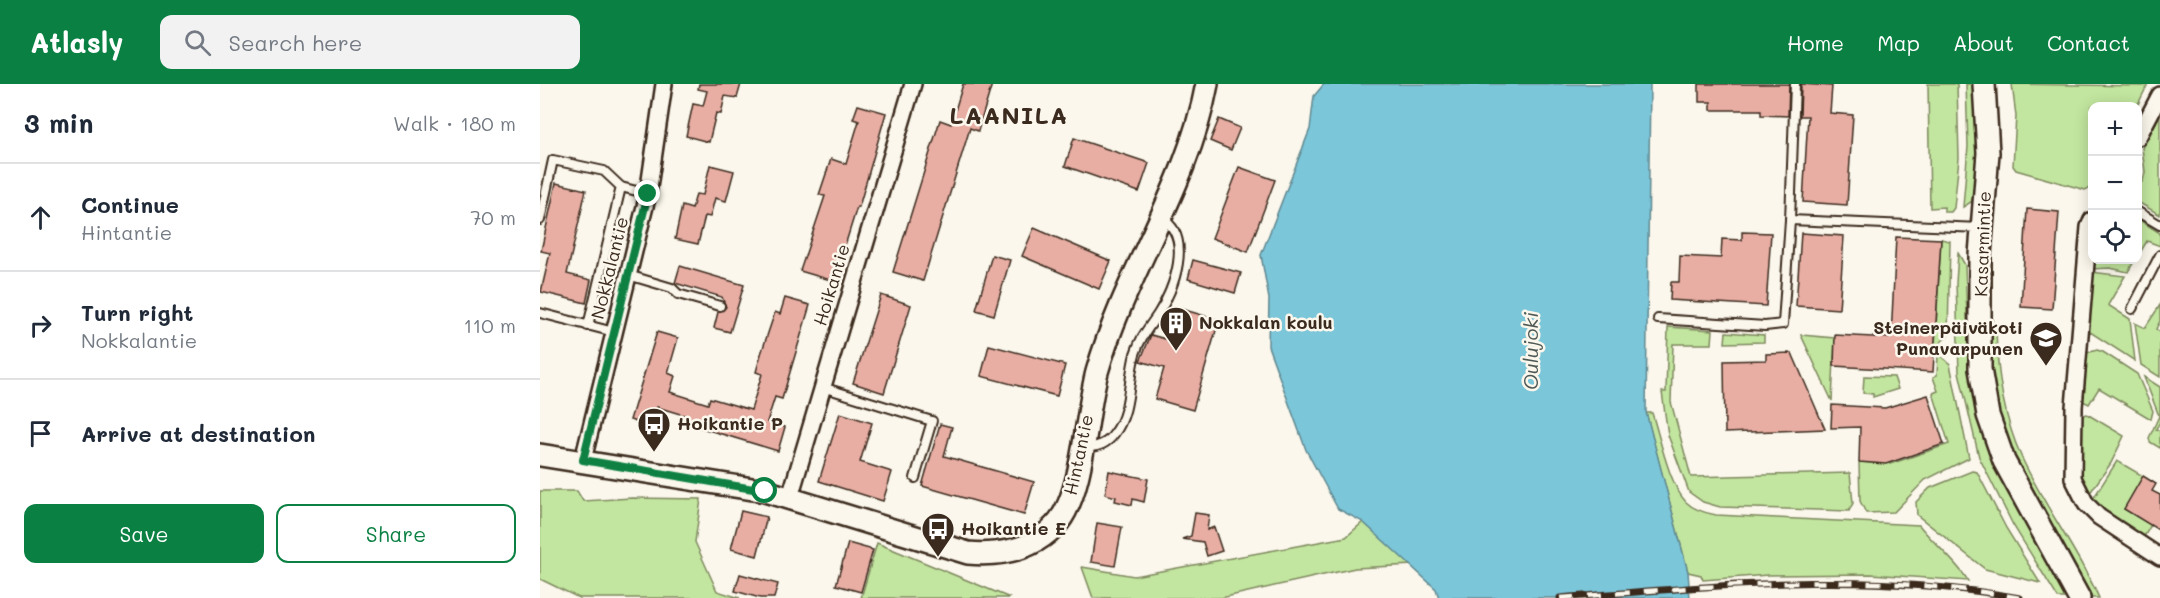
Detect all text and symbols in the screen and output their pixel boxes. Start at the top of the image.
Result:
search box [160,15,580,69]
text: Atlasly [30,24,124,60]
icon: search [181,26,214,59]
text: Search here [229,28,362,57]
text: Home [1787,29,1844,56]
text: Map [1877,29,1920,56]
text: About [1953,29,2014,56]
text: Contact [2047,29,2130,56]
district label: LAANILA [950,99,1068,130]
map controls [2088,102,2142,264]
button: + [2088,102,2142,156]
text: 3 min [24,106,93,140]
text: Walk · 180 m [393,110,516,136]
button: − [2088,156,2142,210]
route end [634,180,660,206]
text: Continue [81,190,179,219]
street label: Kasarmintie [1968,191,1996,297]
icon: ahead [24,201,57,234]
text: 70 m [470,204,516,230]
button: locate [2088,210,2142,264]
street label: Nokkalantie [585,214,633,321]
text: Hintantie [81,219,172,245]
street label: Hoikantie [807,241,855,329]
text: Turn right [81,298,193,327]
building icon: Nokkalan koulu [1158,305,1194,352]
icon: right [24,309,57,342]
place label: Nokkalan koulu [1199,310,1333,334]
water label: Oulujoki [1517,311,1543,390]
text: 110 m [463,312,516,338]
place label: Steinerpäiväkoti Punavarpunen [1873,315,2023,360]
school or university icon: Steinerpäiväkoti Punavarpunen [2028,320,2064,367]
text: Nokkalantie [81,327,197,353]
bus stop icon: Hoikantie P [636,406,672,453]
place label: Hoikantie P [677,411,783,435]
street label: Hintantie [1058,412,1098,497]
icon: arrive [24,417,57,450]
text: Arrive at destination [81,419,316,448]
route start [751,477,777,503]
button: Save [24,504,264,563]
button: Share [276,504,516,563]
bus stop icon: Hoikantie E [920,511,956,558]
place label: Hoikantie E [961,516,1066,540]

